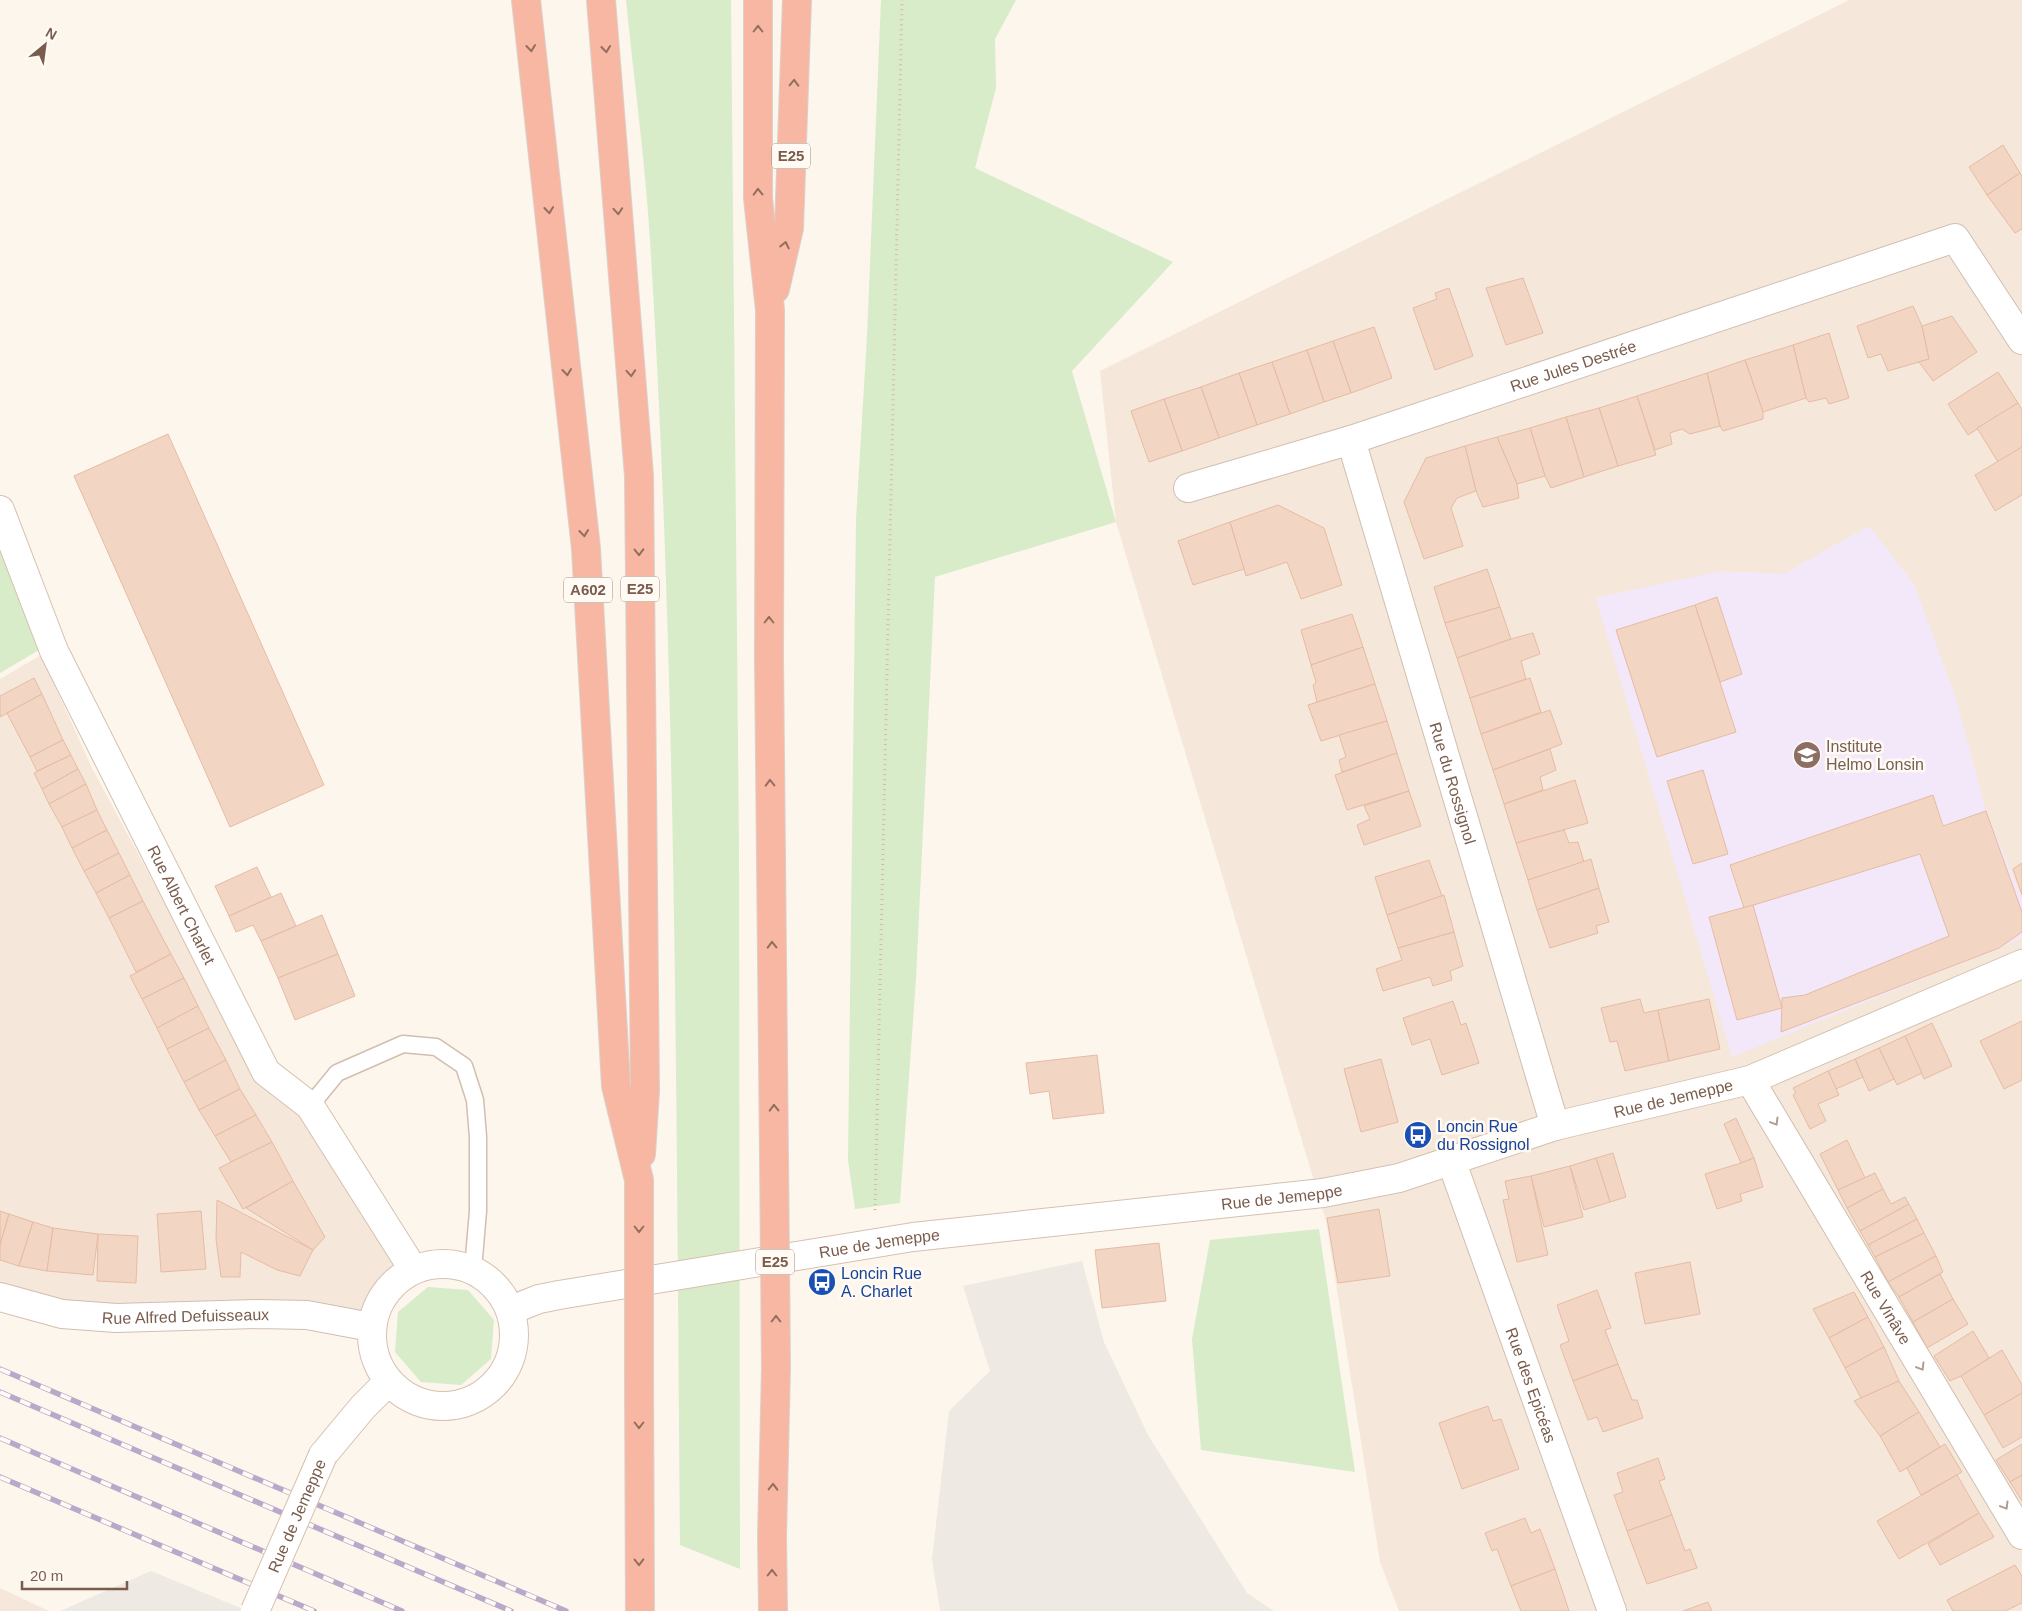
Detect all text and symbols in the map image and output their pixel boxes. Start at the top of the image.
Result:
north arrow [20,20,70,70]
text: N [43,24,60,43]
one-way arrow [753,25,763,33]
one-way arrow [525,45,536,53]
one-way arrow [600,45,611,53]
one-way arrow [789,79,799,87]
road number: E25 [772,144,810,168]
one-way arrow [753,187,763,195]
one-way arrow [543,206,554,214]
one-way arrow [613,207,624,215]
one-way arrow [779,241,790,250]
street label: Rue Jules Destrée [1508,337,1638,395]
one-way arrow [561,368,572,376]
one-way arrow [625,369,636,377]
one-way arrow [578,529,589,537]
one-way arrow [634,548,644,556]
road number: E25 [621,576,659,602]
road number: A602 [564,578,612,602]
one-way arrow [764,616,774,624]
street label: Rue du Rossignol [1426,720,1479,846]
place label: Institute Helmo Lonsin [1826,738,1924,773]
school or university icon: Institute Helmo Lonsin [1792,740,1822,770]
one-way arrow [765,779,775,786]
street label: Rue Albert Charlet [144,843,219,968]
one-way arrow [767,941,777,949]
street label: Rue de Jemeppe [1612,1076,1735,1121]
one-way arrow [769,1104,779,1112]
one-way arrow [1769,1116,1779,1125]
place label: Loncin Rue du Rossignol [1437,1118,1530,1153]
bus stop icon: Loncin Rue du Rossignol [1403,1120,1433,1150]
street label: Rue de Jemeppe [1220,1181,1344,1213]
one-way arrow [634,1226,644,1233]
street label: Rue de Jemeppe [818,1226,941,1261]
road number: E25 [756,1250,794,1274]
place label: Loncin Rue A. Charlet [841,1265,922,1300]
bus stop icon: Loncin Rue A. Charlet [807,1267,837,1297]
street label: Rue Vinâve [1857,1268,1914,1348]
street label: Rue Alfred Defuisseaux [101,1306,269,1327]
one-way arrow [771,1315,781,1323]
street label: Rue des Epicéas [1503,1325,1559,1445]
one-way arrow [1914,1361,1924,1370]
one-way arrow [634,1422,644,1430]
street label: Rue de Jemeppe [265,1456,329,1575]
one-way arrow [768,1483,778,1490]
one-way arrow [1998,1501,2008,1510]
scale bar [22,1558,128,1590]
one-way arrow [634,1558,644,1566]
text: 20 m [30,1567,63,1584]
one-way arrow [767,1569,777,1577]

